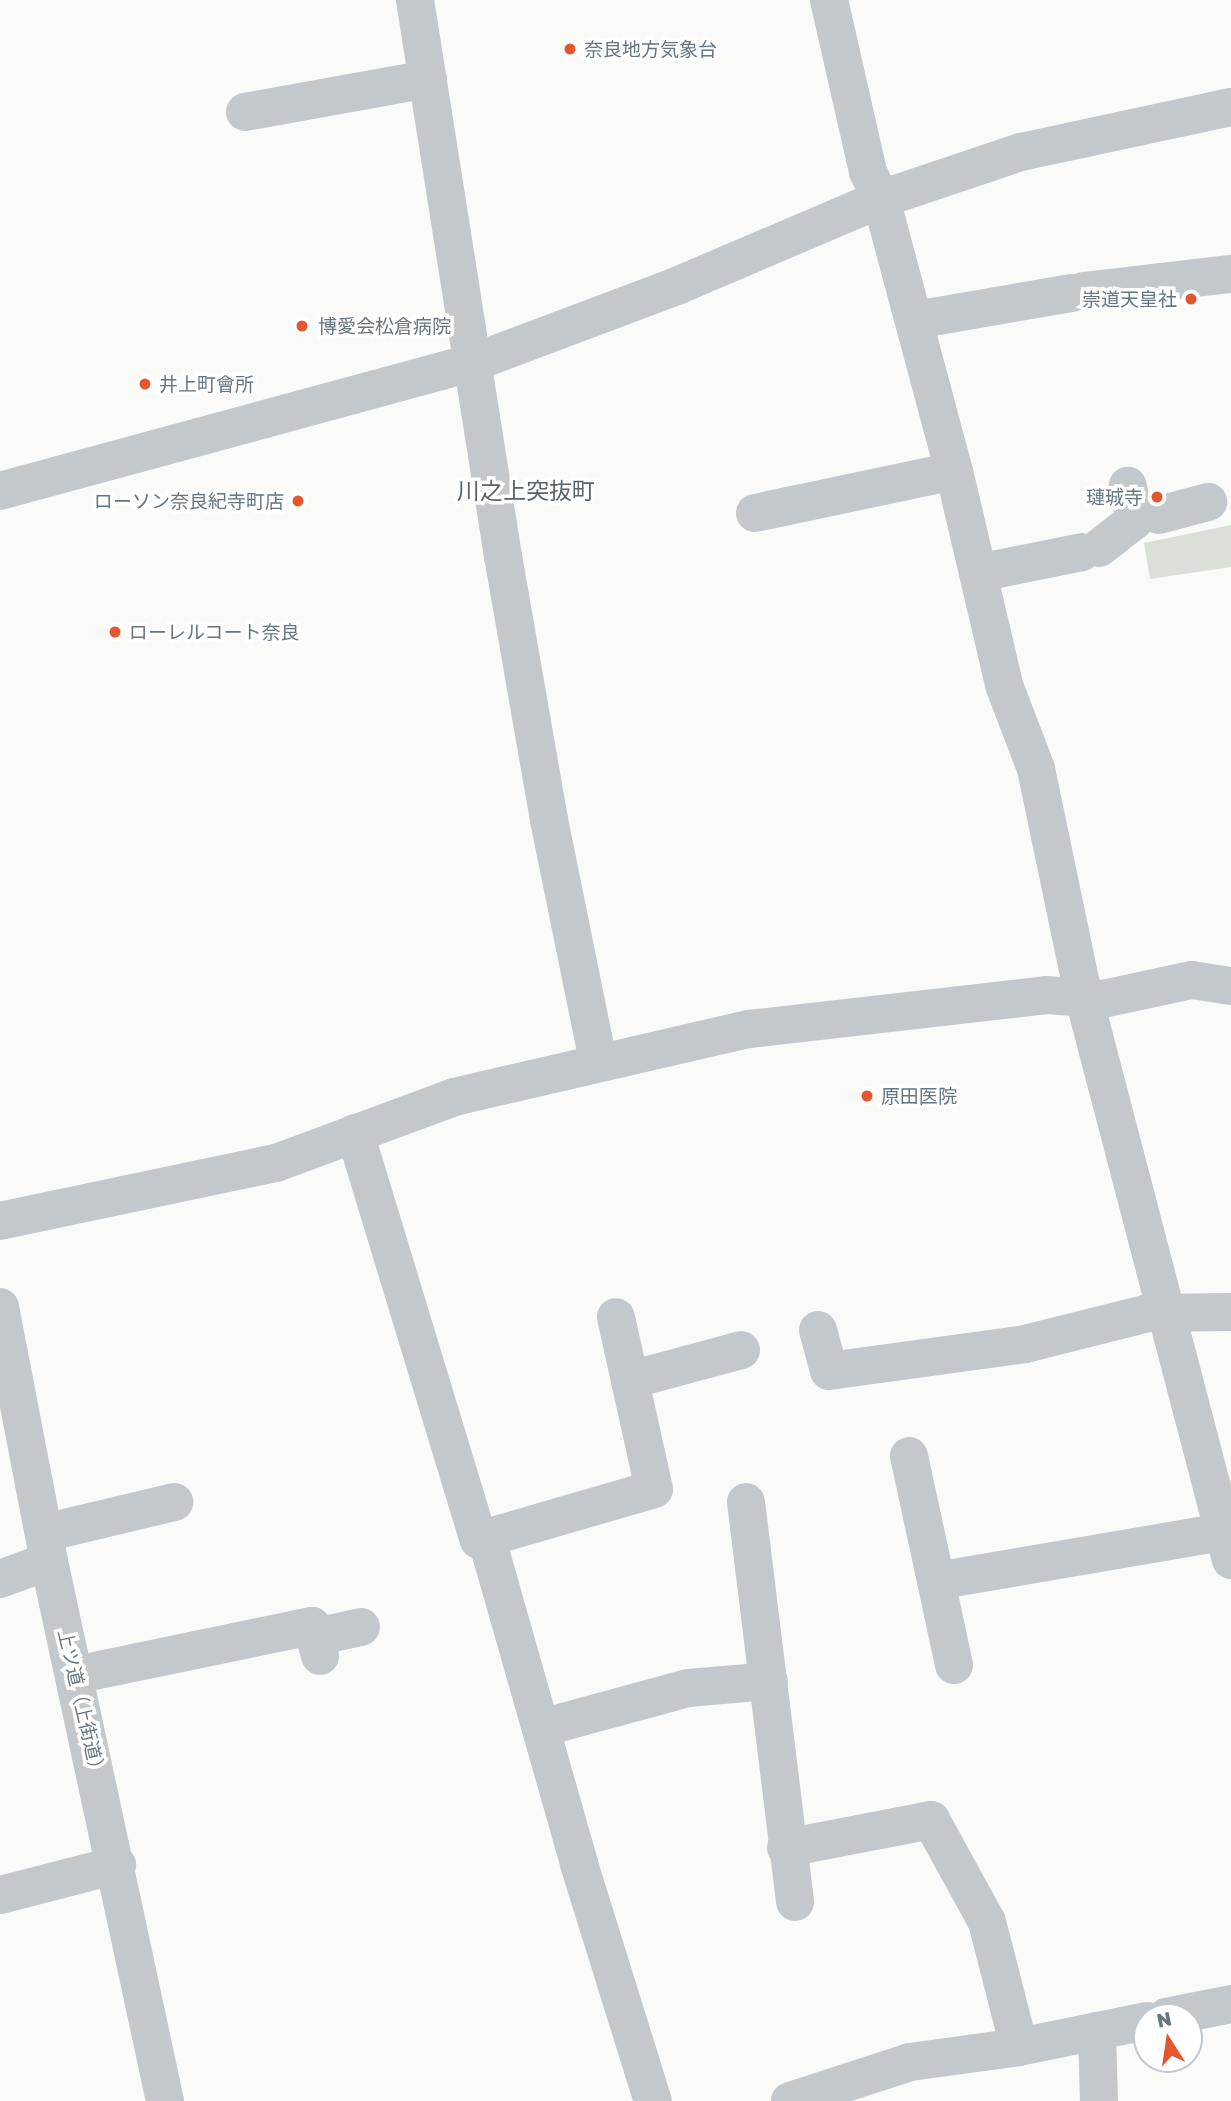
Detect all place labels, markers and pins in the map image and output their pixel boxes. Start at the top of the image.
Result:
place label: 奈良地方気象台 [584,38,717,60]
marker: 奈良地方気象台 [562,41,578,57]
place label: 崇道天皇社 [1082,288,1177,310]
marker: 崇道天皇社 [1183,291,1199,307]
place label: 博愛会松倉病院 [318,315,451,337]
marker: 博愛会松倉病院 [292,316,312,336]
place label: 井上町會所 [159,373,254,395]
marker: 井上町會所 [137,376,153,392]
place label: 璉珹寺 [1086,486,1143,508]
marker: 璉珹寺 [1149,489,1165,505]
place label: ローソン奈良紀寺町店 [94,490,284,512]
marker: ローソン奈良紀寺町店 [290,493,306,509]
place label: ローレルコート奈良 [129,621,300,643]
marker: ローレルコート奈良 [107,624,123,640]
place label: 原田医院 [881,1085,957,1107]
marker: 原田医院 [859,1088,875,1104]

